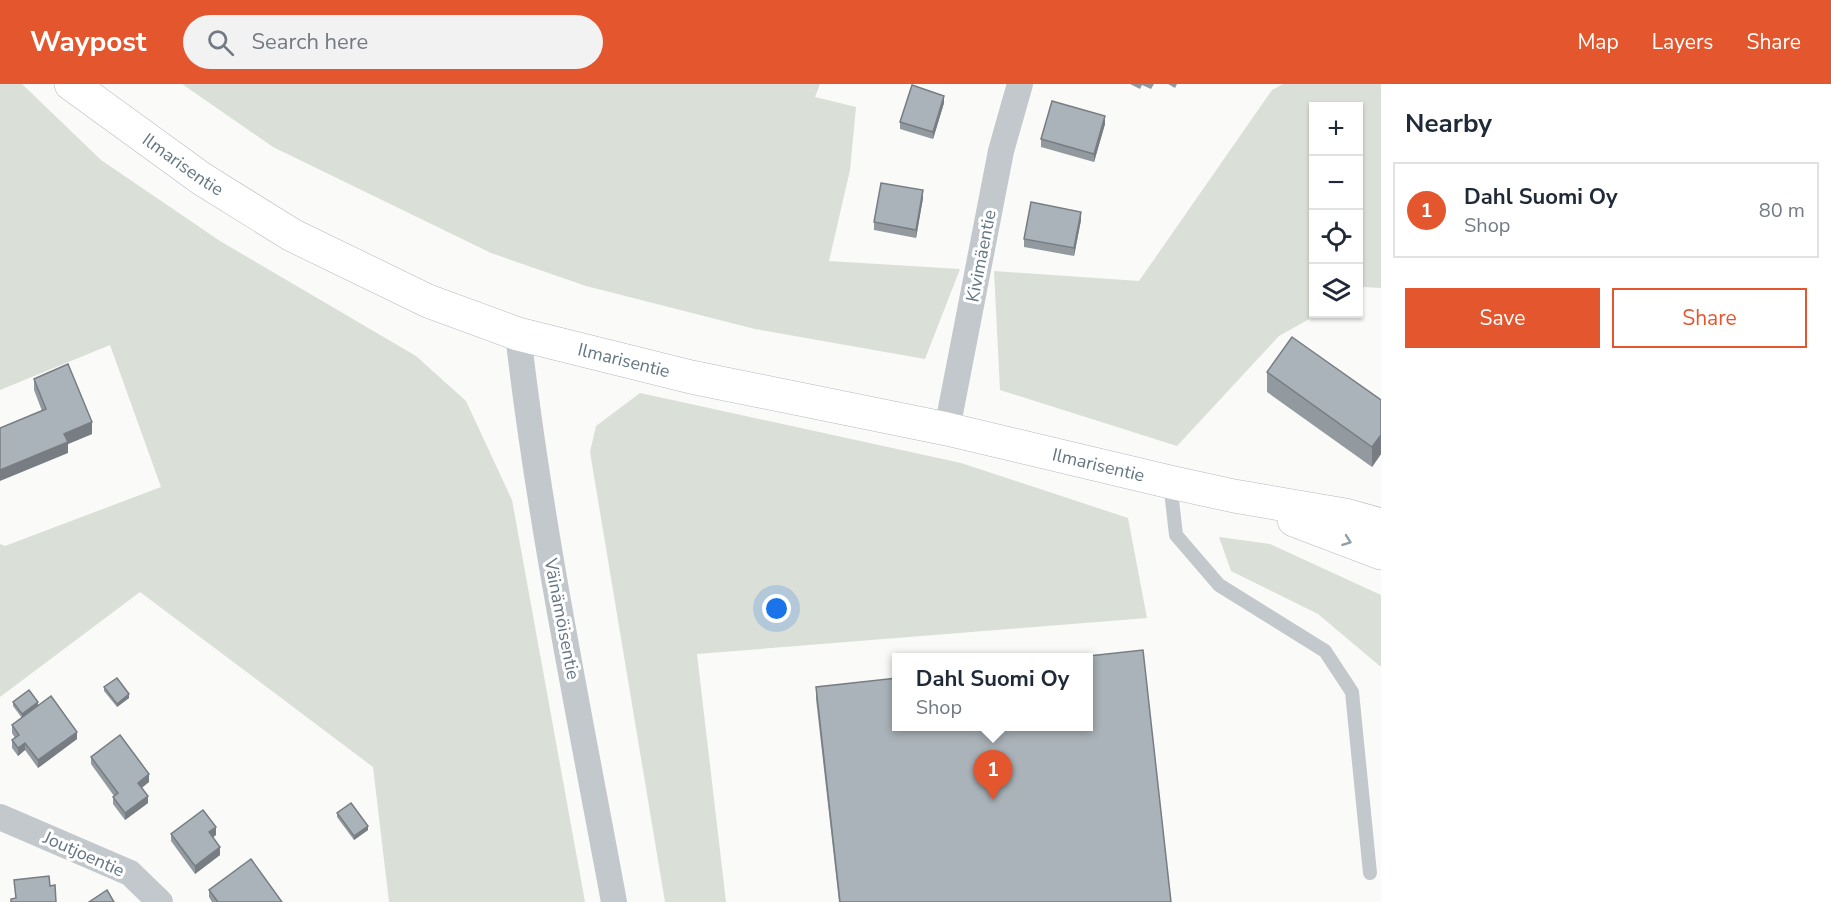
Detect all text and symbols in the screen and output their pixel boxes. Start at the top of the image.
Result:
search box [183,15,603,69]
text: Waypost [30,23,147,61]
icon: search [204,26,237,59]
text: Search here [252,27,368,57]
text: Map [1577,28,1619,56]
text: Layers [1652,28,1713,56]
text: Share [1746,28,1801,56]
map controls [1309,102,1363,318]
button: + [1309,102,1363,156]
text: Nearby [1405,106,1492,141]
street label: Ilmarisentie [138,128,228,201]
button: − [1309,156,1363,210]
text: Dahl Suomi Oy [1464,182,1618,212]
text: 1 [1421,197,1433,224]
text: 80 m [1759,197,1805,224]
street label: Kivimäentie [960,208,1002,304]
button: locate [1309,210,1363,264]
text: Shop [1464,212,1510,239]
button: layers [1309,264,1363,318]
button: Save [1405,288,1600,348]
button: Share [1612,288,1807,348]
street label: Ilmarisentie [575,337,672,383]
street label: Ilmarisentie [1050,442,1147,488]
one-way arrow [1341,534,1352,547]
street label: Väinämöisentie [538,555,586,682]
your location [762,594,791,623]
popup [892,653,1093,731]
text: Dahl Suomi Oy [916,664,1069,694]
text: Shop [916,694,962,721]
pin: 1 [974,750,1012,800]
street label: Joutjoentie [39,825,128,883]

